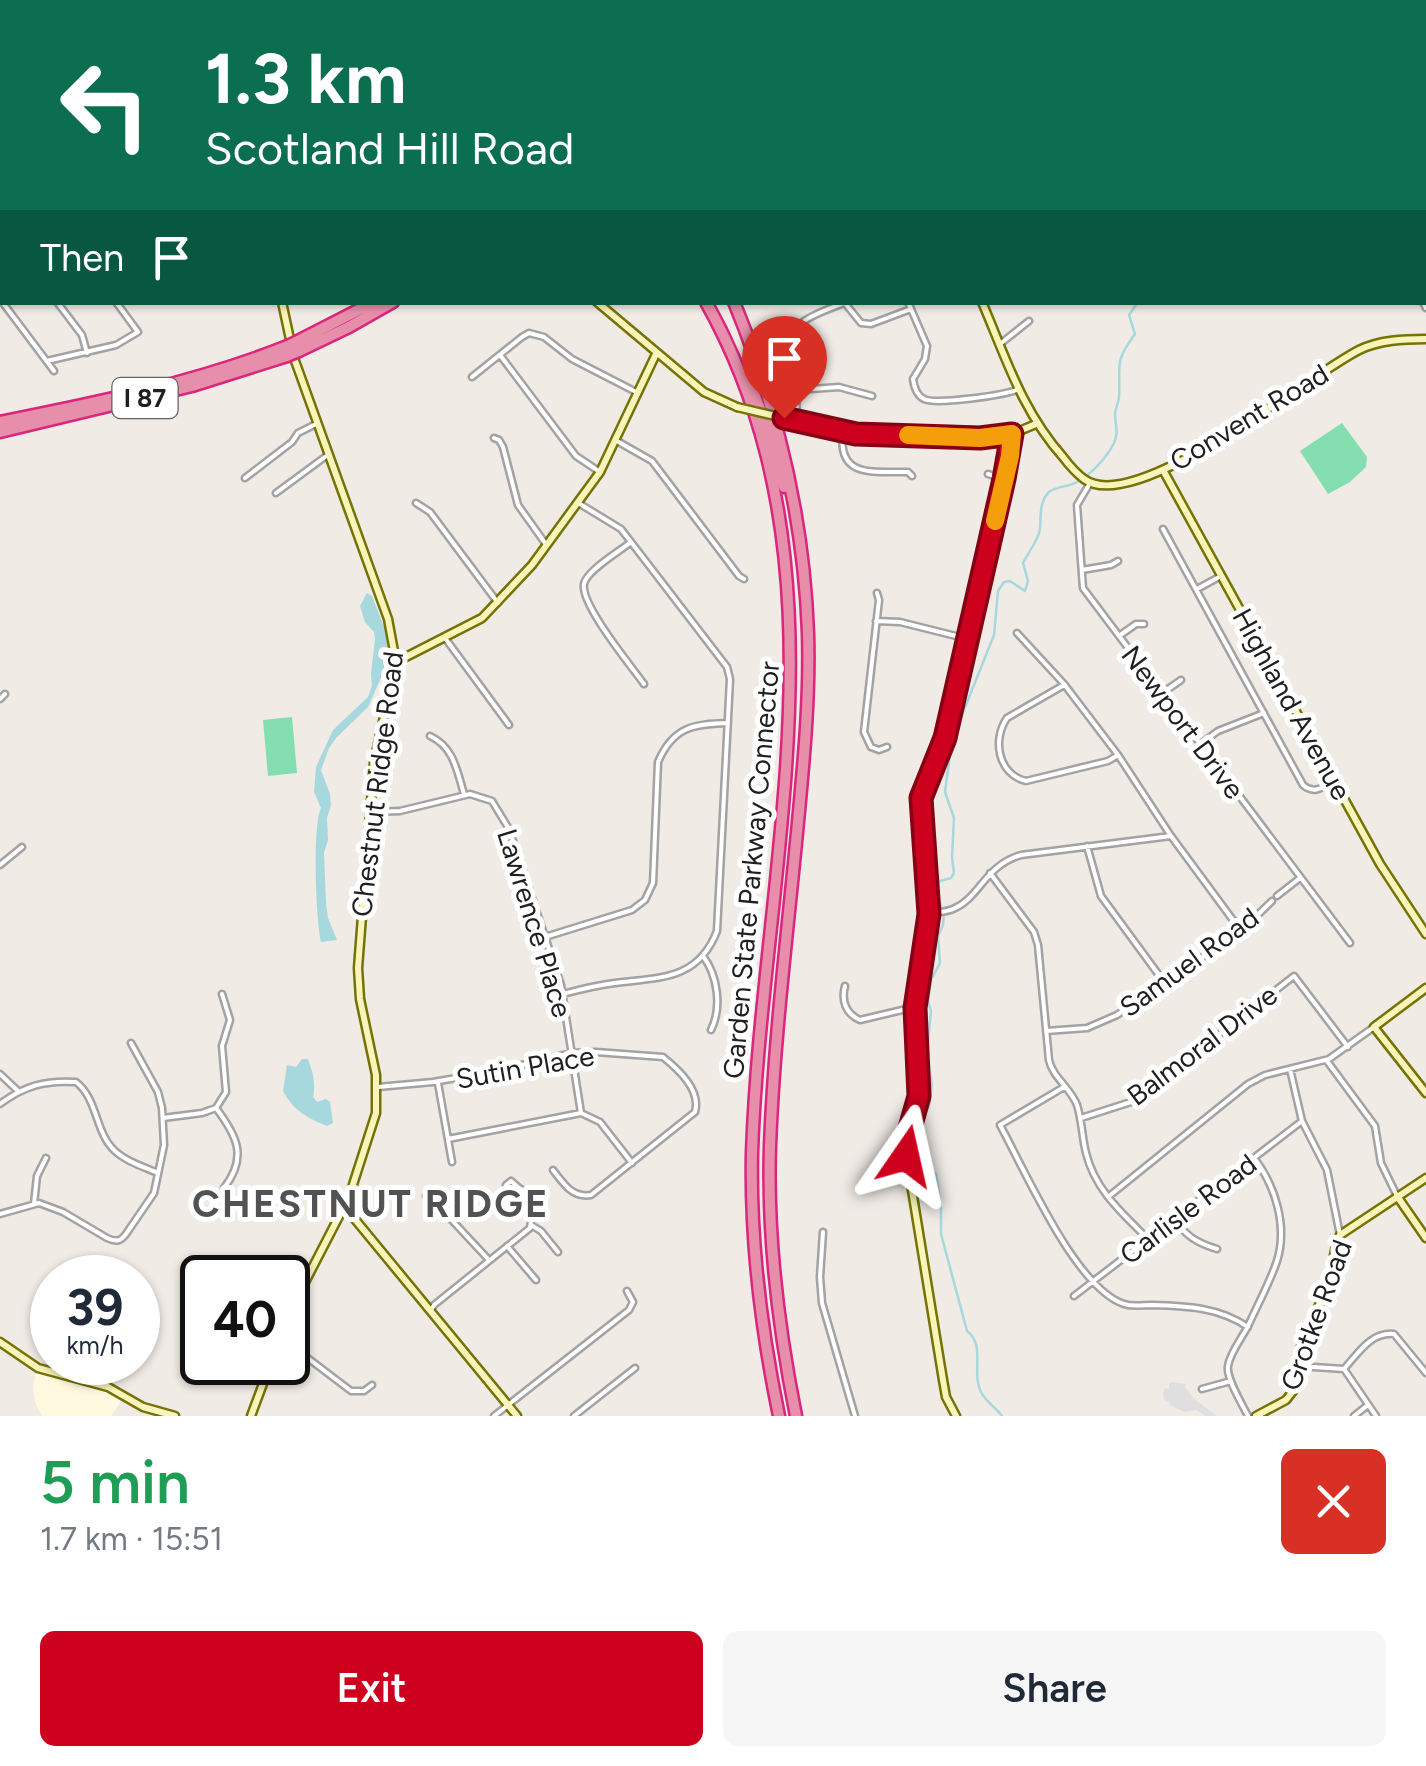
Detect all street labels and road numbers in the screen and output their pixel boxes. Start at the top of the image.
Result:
street label: Convent Road [1164,356,1334,478]
road number: I 87 [112,378,178,418]
street label: Highland Avenue [1225,602,1359,806]
street label: Newport Drive [1114,639,1252,805]
street label: Chestnut Ridge Road [344,649,410,919]
street label: Garden State Parkway Connector [716,659,786,1080]
street label: Lawrence Place [490,825,580,1021]
street label: Samuel Road [1113,900,1265,1024]
street label: Balmoral Drive [1120,978,1284,1112]
street label: Sutin Place [453,1038,597,1096]
street label: Carlisle Road [1113,1147,1263,1271]
street label: Grotke Road [1273,1235,1359,1395]

